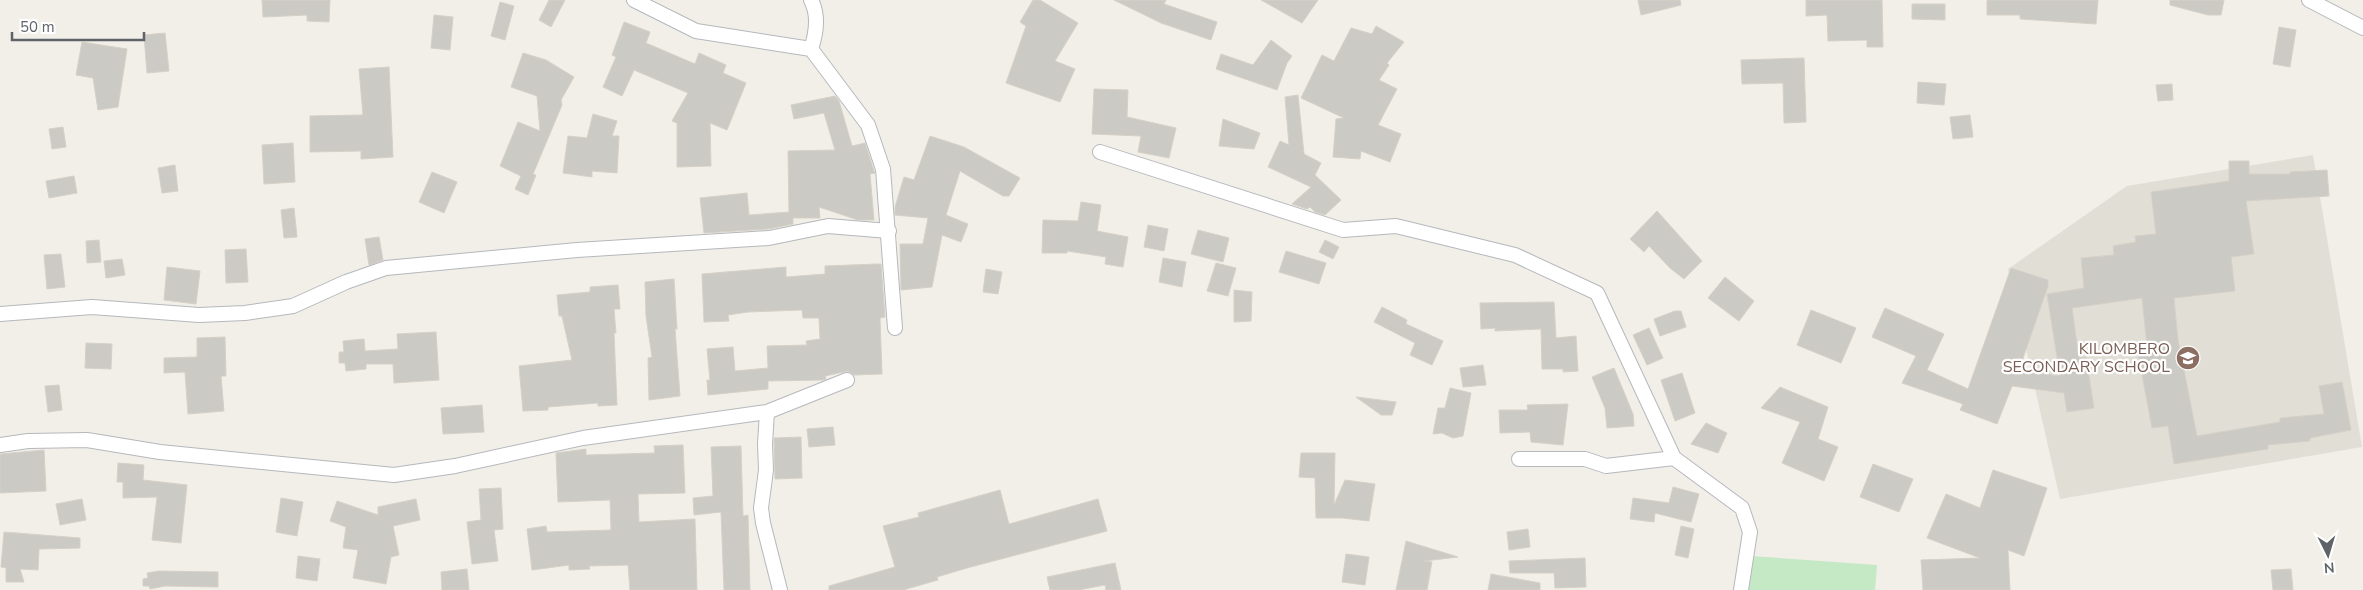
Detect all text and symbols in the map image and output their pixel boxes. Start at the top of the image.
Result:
scale bar [12,10,145,42]
text: 50 m [20,17,55,37]
place label: KILOMBERO SECONDARY SCHOOL [2003,338,2170,378]
school or university icon: KILOMBERO SECONDARY SCHOOL [2175,345,2201,371]
north arrow [2303,530,2353,580]
text: N [2323,558,2335,577]

